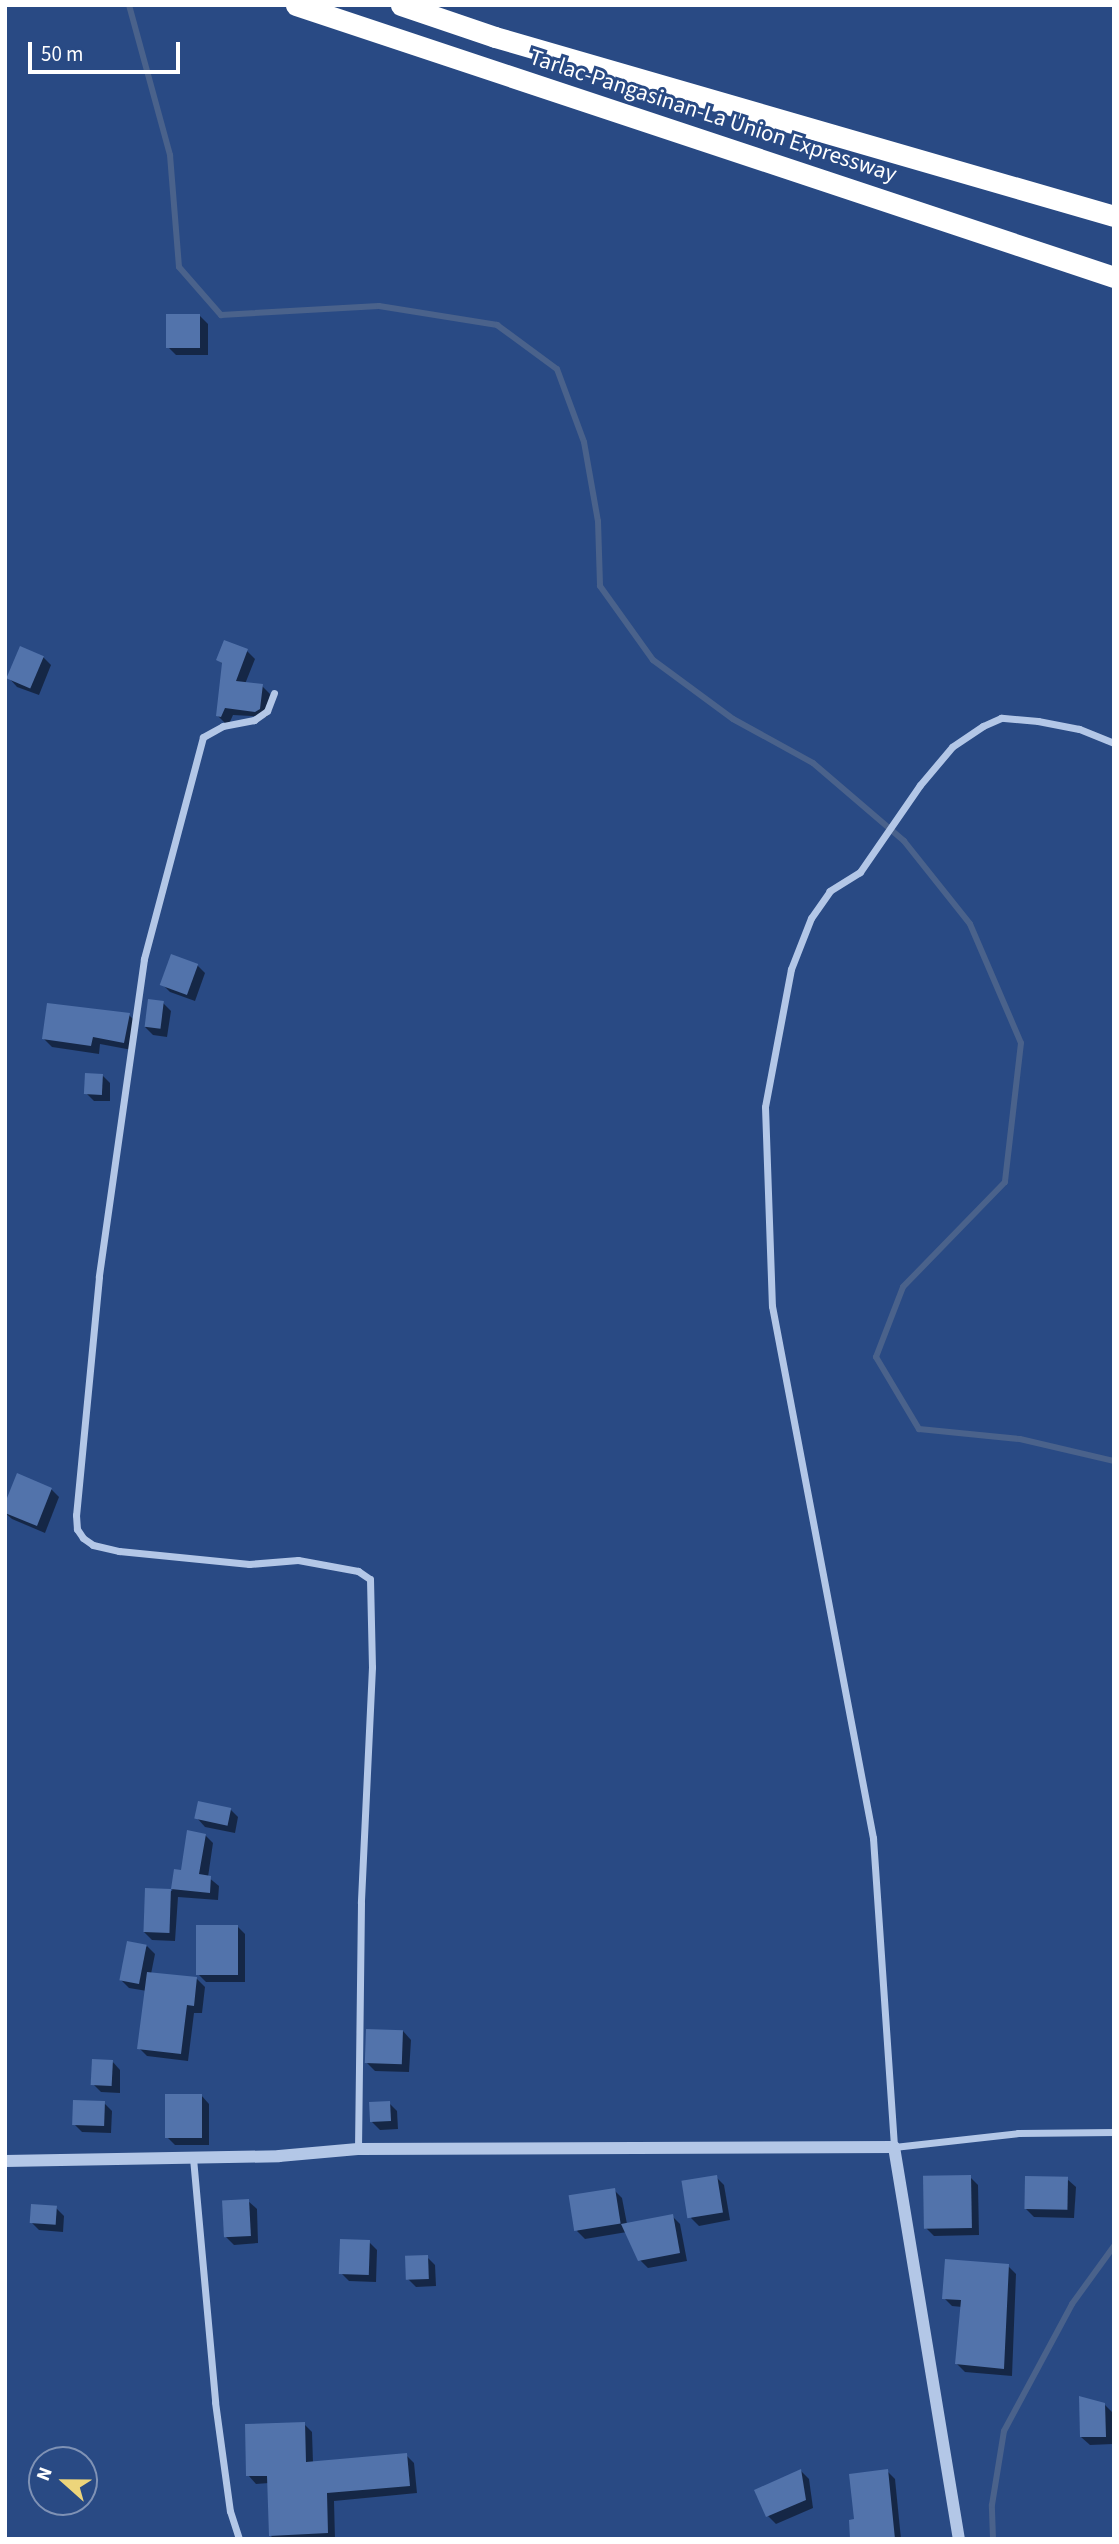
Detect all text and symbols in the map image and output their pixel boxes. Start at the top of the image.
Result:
scale bar [32,28,184,72]
text: 50 m [41,39,83,69]
street label: Tarlac-Pangasinan-La Union Expressway [526,43,900,189]
north arrow [28,2446,98,2516]
text: N [30,2463,60,2485]

